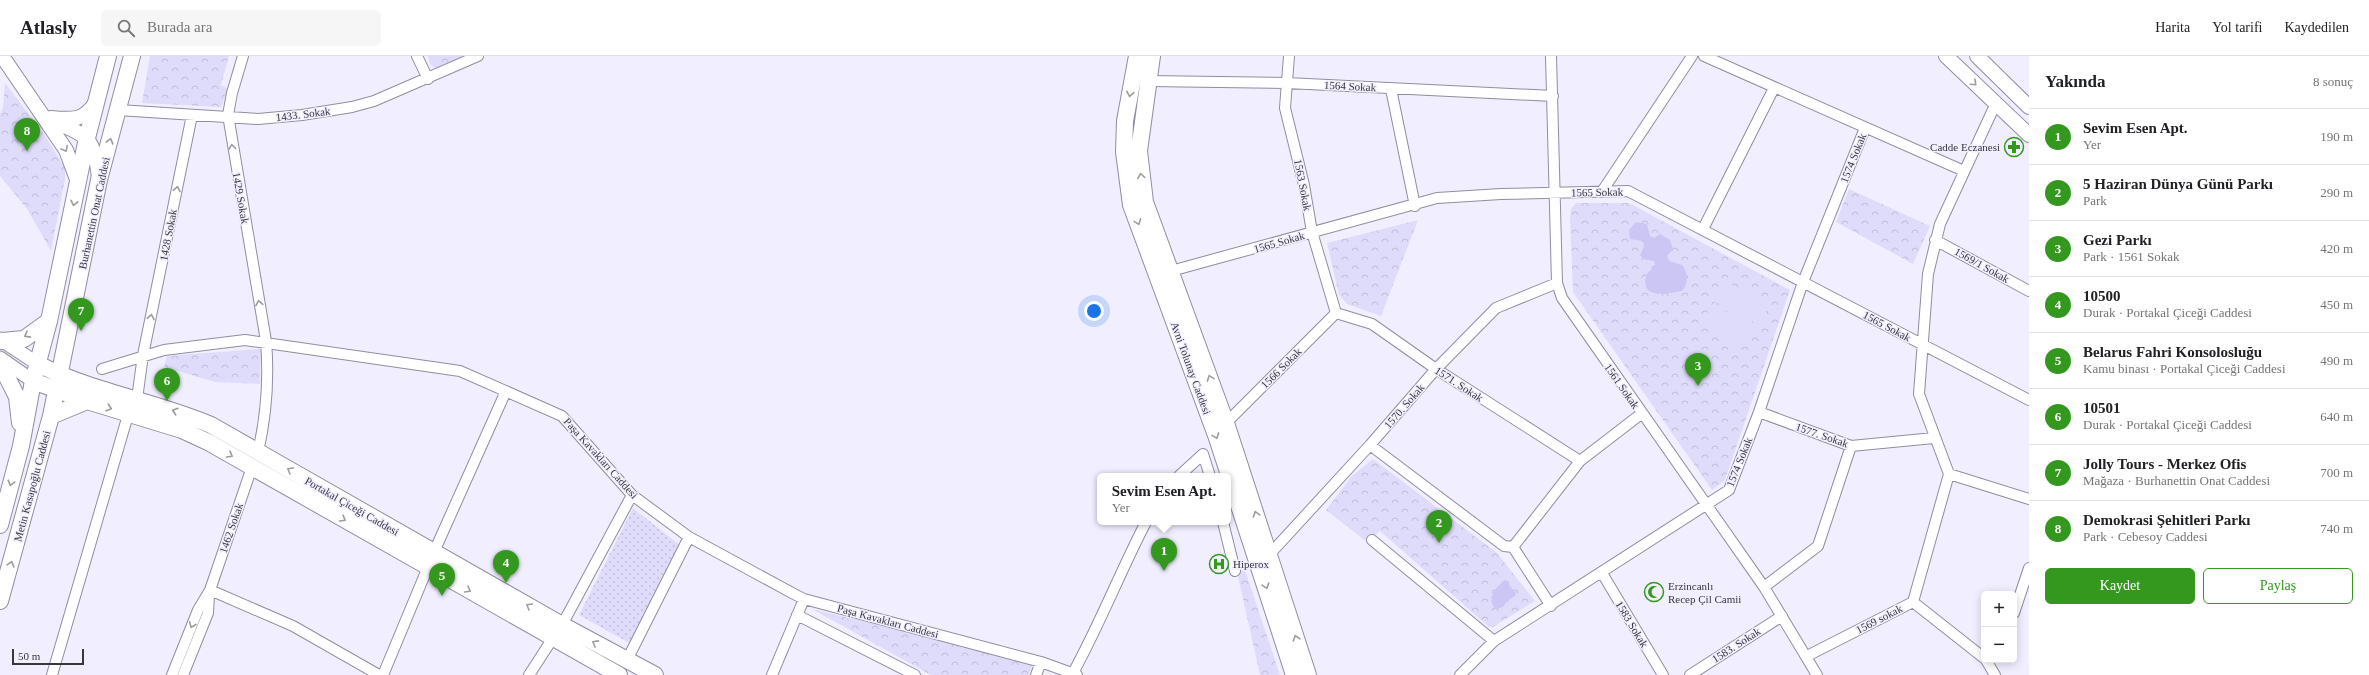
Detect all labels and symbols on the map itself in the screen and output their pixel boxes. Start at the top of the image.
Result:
one-way arrow [1969,78,1977,85]
street label: 1564 Sokak [1324,79,1377,93]
one-way arrow [1126,91,1135,98]
street label: 1433. Sokak [275,105,332,123]
pin: 8 [14,118,40,151]
street label: 1574 Sokak [1838,131,1869,184]
pharmacy icon: Cadde Eczanesi [2003,136,2025,158]
one-way arrow [105,137,113,144]
place label: Cadde Eczanesi [1930,141,2000,153]
one-way arrow [228,144,237,150]
one-way arrow [60,145,68,152]
street label: Burhanettin Onat Caddesi [76,156,112,270]
street label: 1563 Sokak [1292,158,1314,212]
street label: 1429 Sokak [231,171,252,225]
one-way arrow [1137,173,1146,179]
one-way arrow [172,186,181,192]
street label: 1565 Sokak [1571,186,1624,198]
one-way arrow [70,200,78,206]
street label: 1428 Sokak [157,208,179,262]
one-way arrow [1133,219,1141,226]
street label: 1565 Sokak [1252,229,1306,255]
street label: 1569/1 Sokak [1952,245,2012,285]
pin: 7 [68,298,94,331]
one-way arrow [255,300,264,306]
your location [1084,301,1104,321]
street label: 1565 Sokak [1861,308,1913,344]
one-way arrow [147,313,155,320]
street label: Avni Tolunay Caddesi [1169,320,1213,416]
one-way arrow [24,331,31,338]
street label: 1566 Sokak [1258,345,1304,391]
pin: 3 [1685,353,1711,386]
street label: 1561 Sokak [1602,361,1642,411]
street label: 1571. Sokak [1433,364,1486,404]
pin: 6 [154,368,180,401]
one-way arrow [1206,374,1214,381]
street label: 1570. Sokak [1381,381,1427,431]
one-way arrow [105,404,112,412]
one-way arrow [171,407,178,416]
street label: Paşa Kavakları Caddesi [562,415,640,501]
street label: 1577. Sokak [1794,420,1850,450]
street label: Metin Kasapoğlu Caddesi [11,429,53,543]
one-way arrow [1212,433,1220,440]
street label: 1574 Sokak [1724,435,1755,488]
one-way arrow [226,450,233,457]
one-way arrow [287,468,294,475]
street label: Portakal Çiceği Caddesi [303,474,401,538]
one-way arrow [7,480,16,487]
street label: 1462 Sokak [217,501,245,555]
pin: 2 [1426,510,1452,543]
one-way arrow [1252,511,1261,518]
one-way arrow [339,514,346,521]
pin: 1 [1151,538,1177,571]
pin: 4 [493,550,519,583]
hospital icon: Hiperox [1208,553,1230,575]
place label: Hiperox [1233,558,1270,570]
one-way arrow [6,561,15,568]
pin: 5 [429,563,455,596]
place label: Erzincanlı Recep Çil Camii [1668,580,1741,605]
mosque icon: Erzincanlı Recep Çil Camii [1643,581,1665,603]
one-way arrow [1261,583,1270,590]
one-way arrow [464,586,471,593]
street label: 1583 Sokak [1613,599,1651,650]
street label: Paşa Kavakları Caddesi [836,602,940,640]
street label: 1569 sokak [1854,602,1905,636]
one-way arrow [526,604,533,611]
one-way arrow [189,620,197,628]
street label: 1583. Sokak [1710,625,1763,665]
one-way arrow [1292,635,1301,642]
one-way arrow [592,640,599,648]
scale bar [12,647,84,666]

